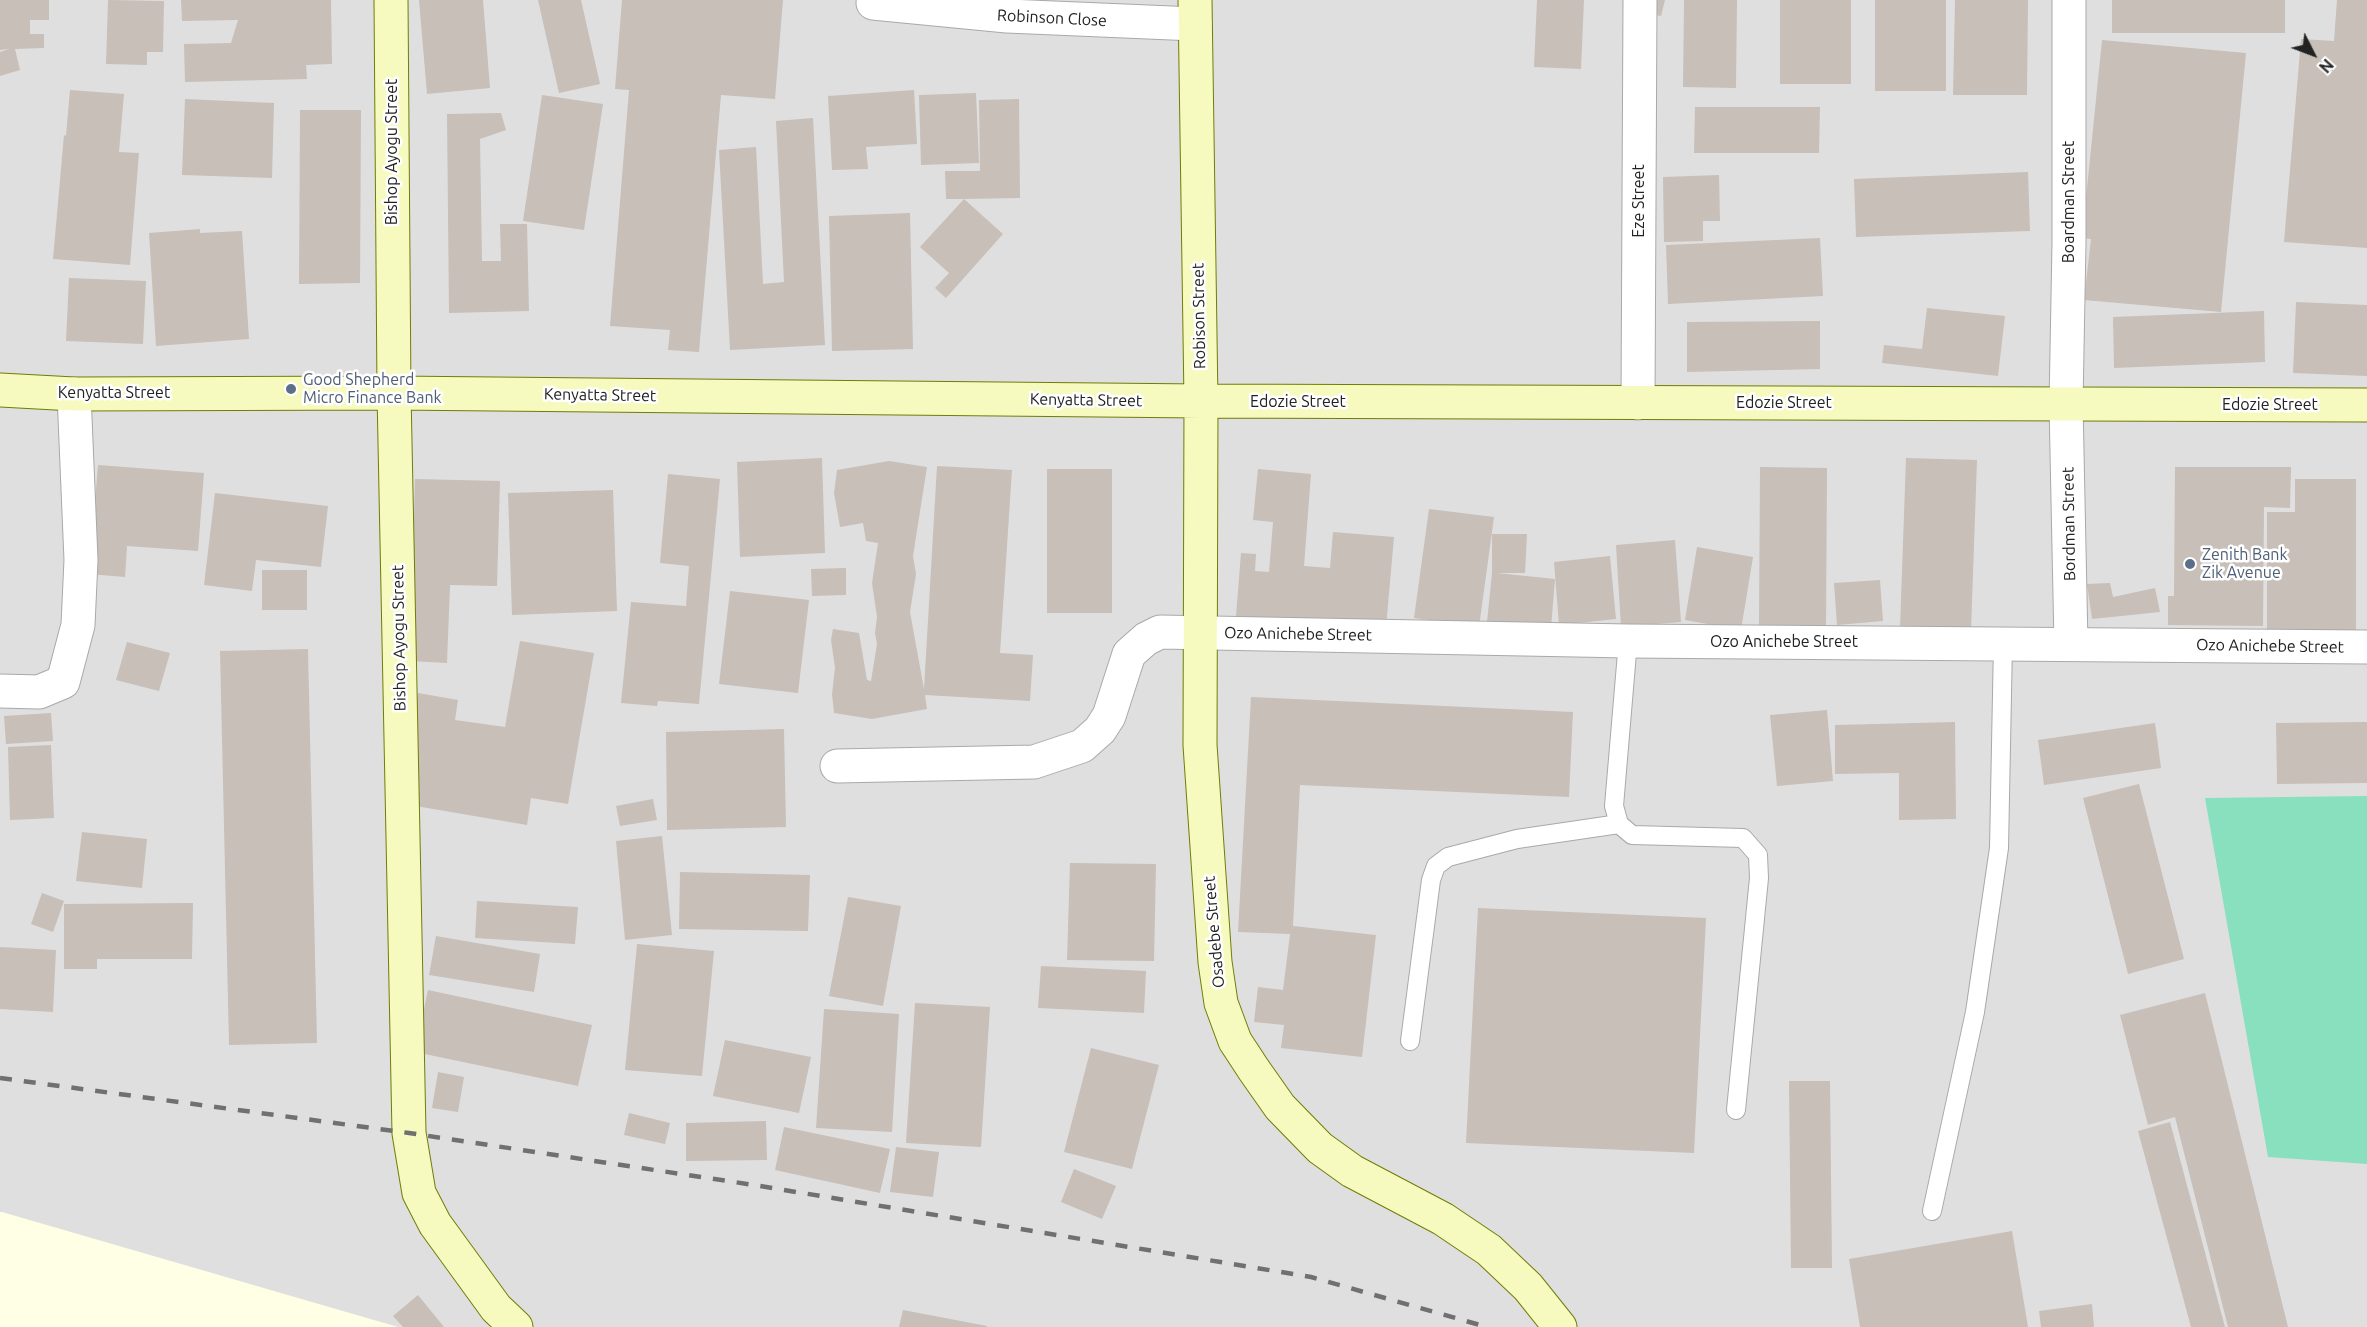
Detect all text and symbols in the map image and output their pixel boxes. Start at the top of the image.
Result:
street label: Robinson Close [997,6,1107,30]
north arrow [2283,24,2343,84]
text: N [2316,56,2337,77]
street label: Bishop Ayogu Street [382,79,402,225]
street label: Boardman Street [2059,141,2079,263]
street label: Eze Street [1629,164,1649,238]
street label: Robison Street [1188,263,1210,369]
place label: Good Shepherd Micro Finance Bank [303,370,442,408]
marker: Good Shepherd Micro Finance Bank [284,382,298,396]
street label: Kenyatta Street [58,383,170,403]
street label: Kenyatta Street [544,384,656,406]
street label: Kenyatta Street [1030,389,1142,411]
street label: Edozie Street [1250,392,1346,412]
street label: Edozie Street [1736,393,1832,413]
street label: Edozie Street [2222,395,2318,415]
street label: Bordman Street [2058,467,2080,581]
place label: Zenith Bank Zik Avenue [2202,545,2288,583]
marker: Zenith Bank Zik Avenue [2183,557,2197,571]
street label: Bishop Ayogu Street [388,565,410,711]
street label: Ozo Anichebe Street [1224,623,1372,645]
street label: Ozo Anichebe Street [1710,632,1858,652]
street label: Ozo Anichebe Street [2196,635,2344,657]
street label: Osadebe Street [1200,875,1228,989]

